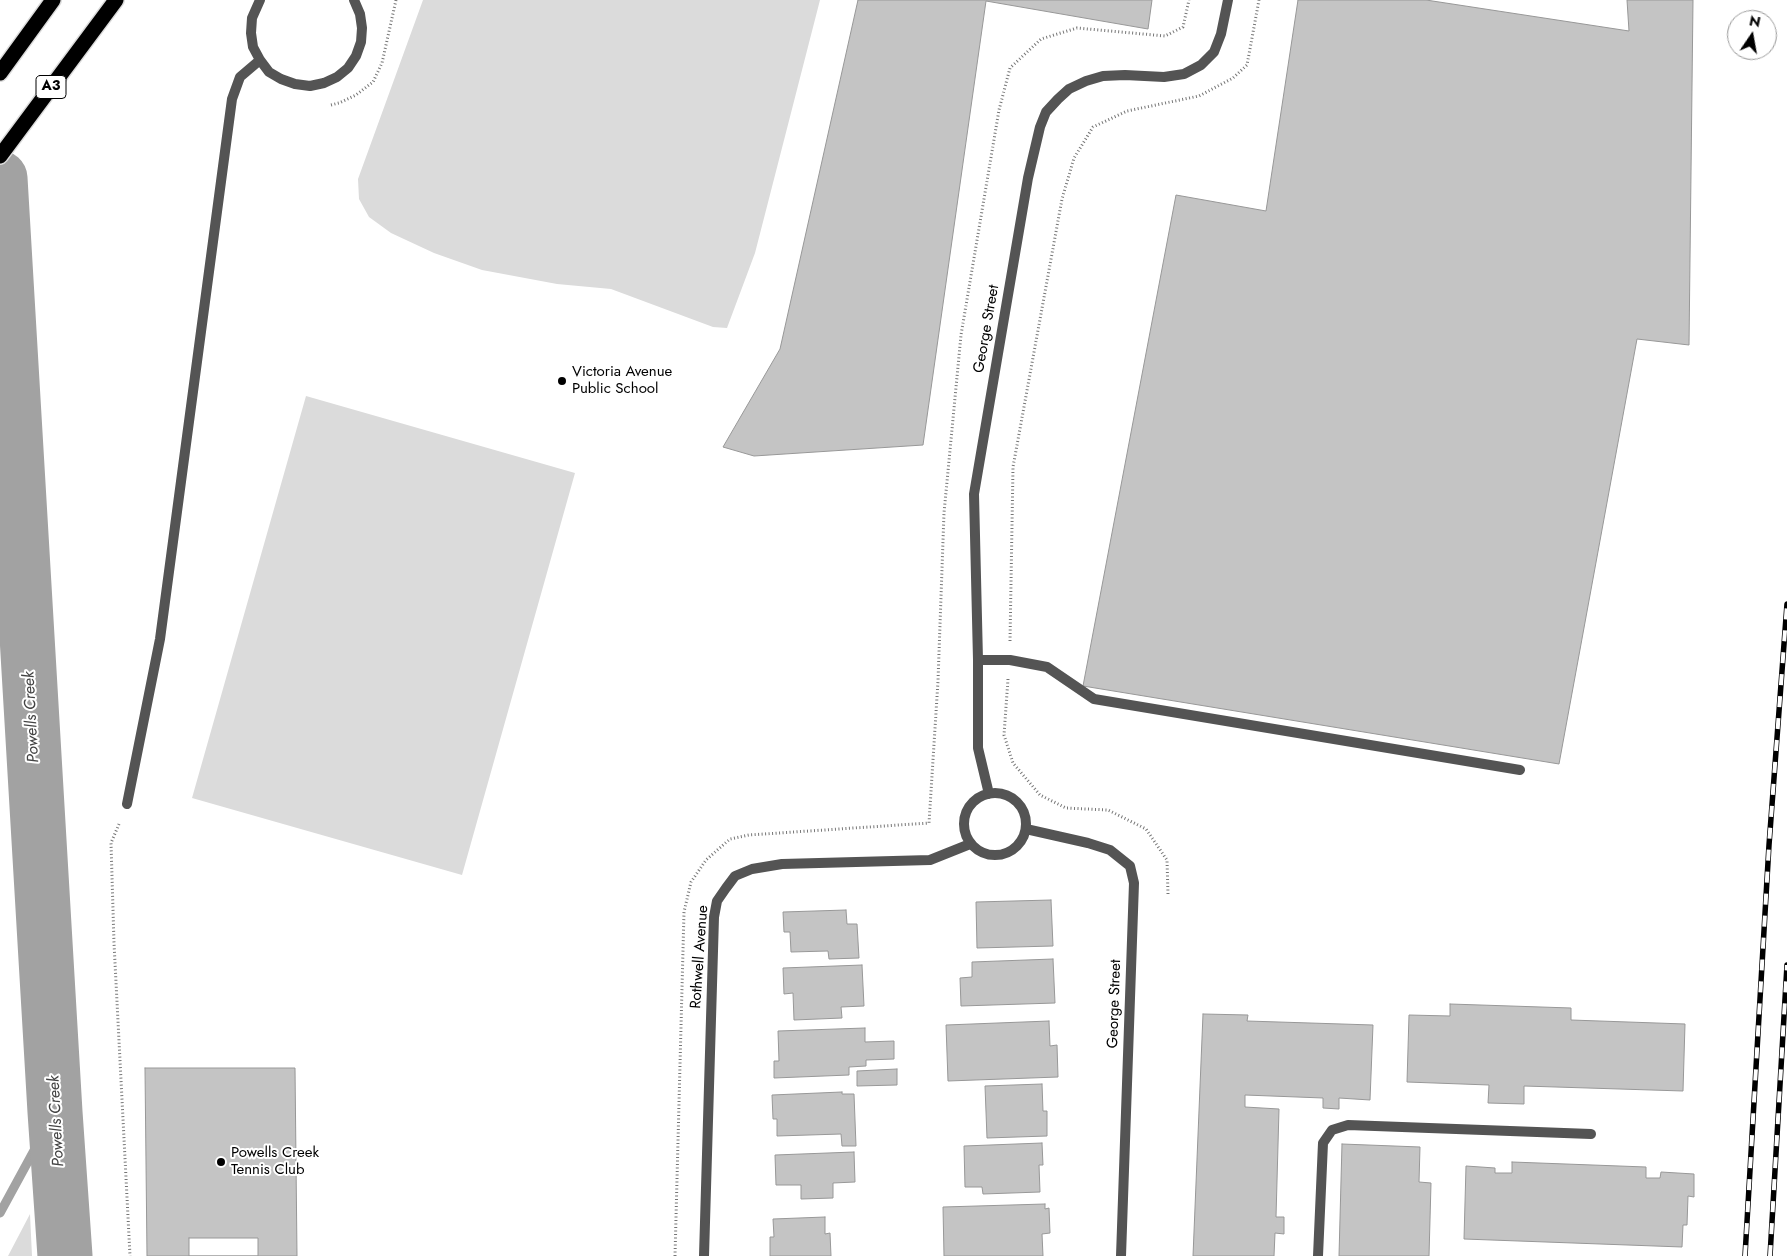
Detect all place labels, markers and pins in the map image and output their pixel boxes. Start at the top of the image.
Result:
place label: Victoria Avenue Public School [572,363,672,398]
marker: Victoria Avenue Public School [556,375,568,387]
place label: Powells Creek Tennis Club [231,1144,319,1179]
marker: Powells Creek Tennis Club [215,1156,227,1168]

